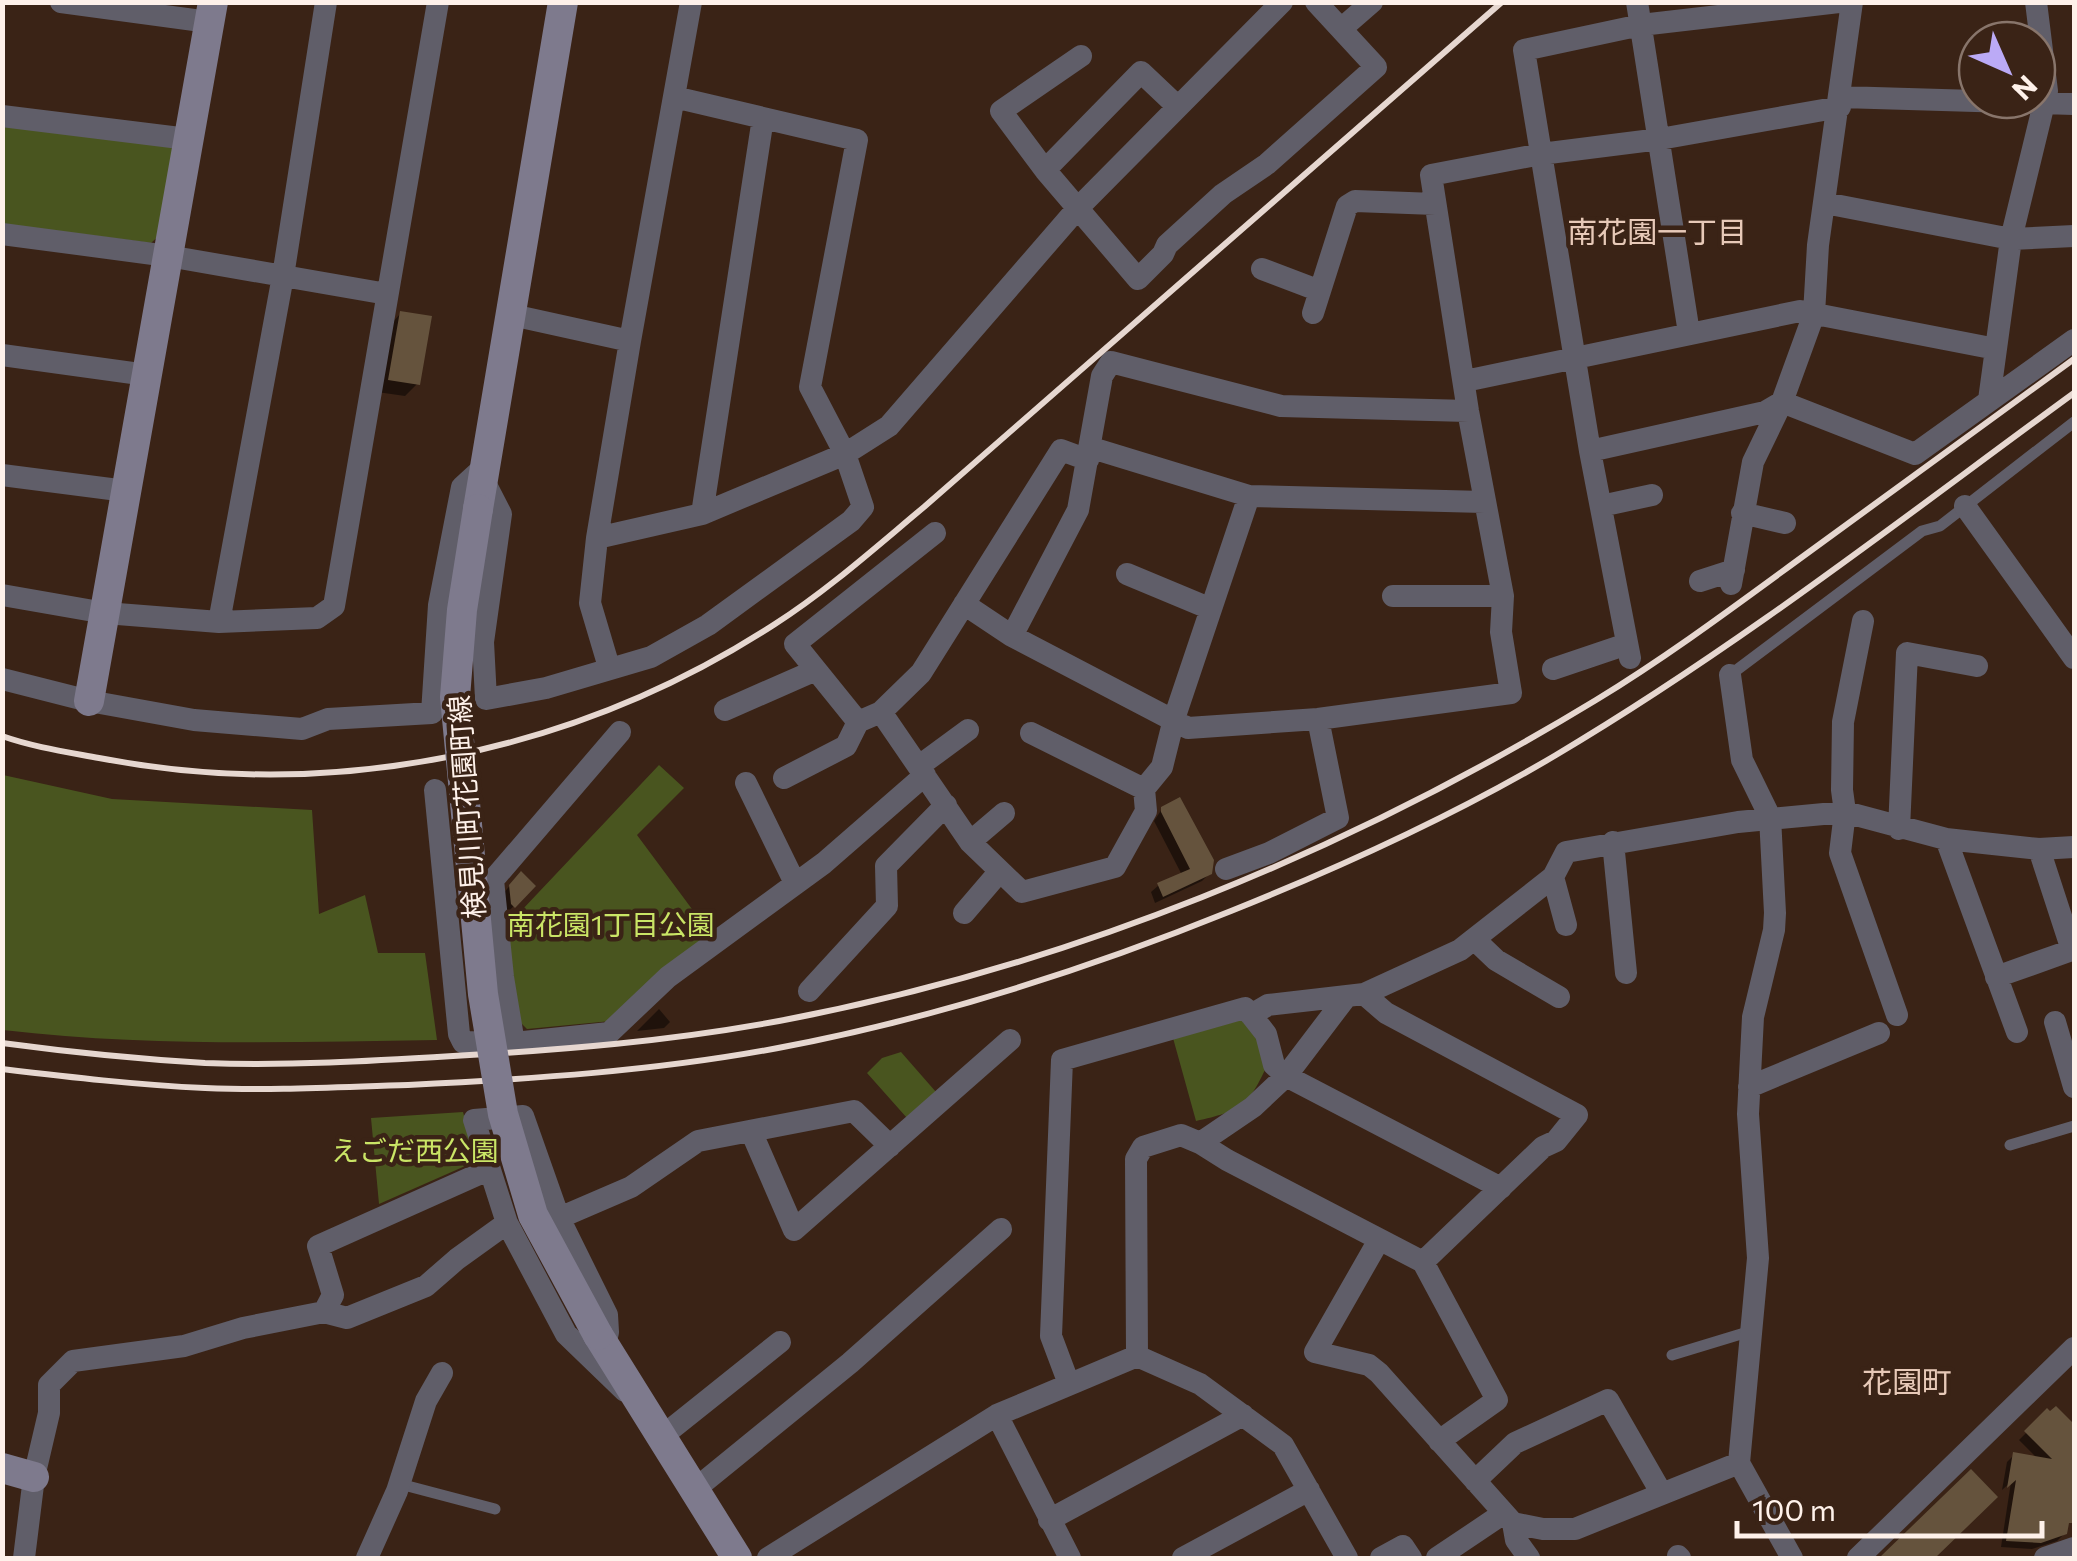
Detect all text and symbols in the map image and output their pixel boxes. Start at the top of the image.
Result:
north arrow [1957,20,2057,120]
text: N [2006,69,2045,108]
district label: 南花園一丁目 [1567,212,1747,249]
street label: 検見川町花園町線 [441,694,491,920]
park label: 南花園1丁目公園 [507,907,715,941]
park label: えごだ西公園 [331,1133,499,1167]
district label: 花園町 [1862,1362,1952,1399]
scale bar [1737,1476,2042,1538]
text: 100 m [1752,1490,1836,1527]

